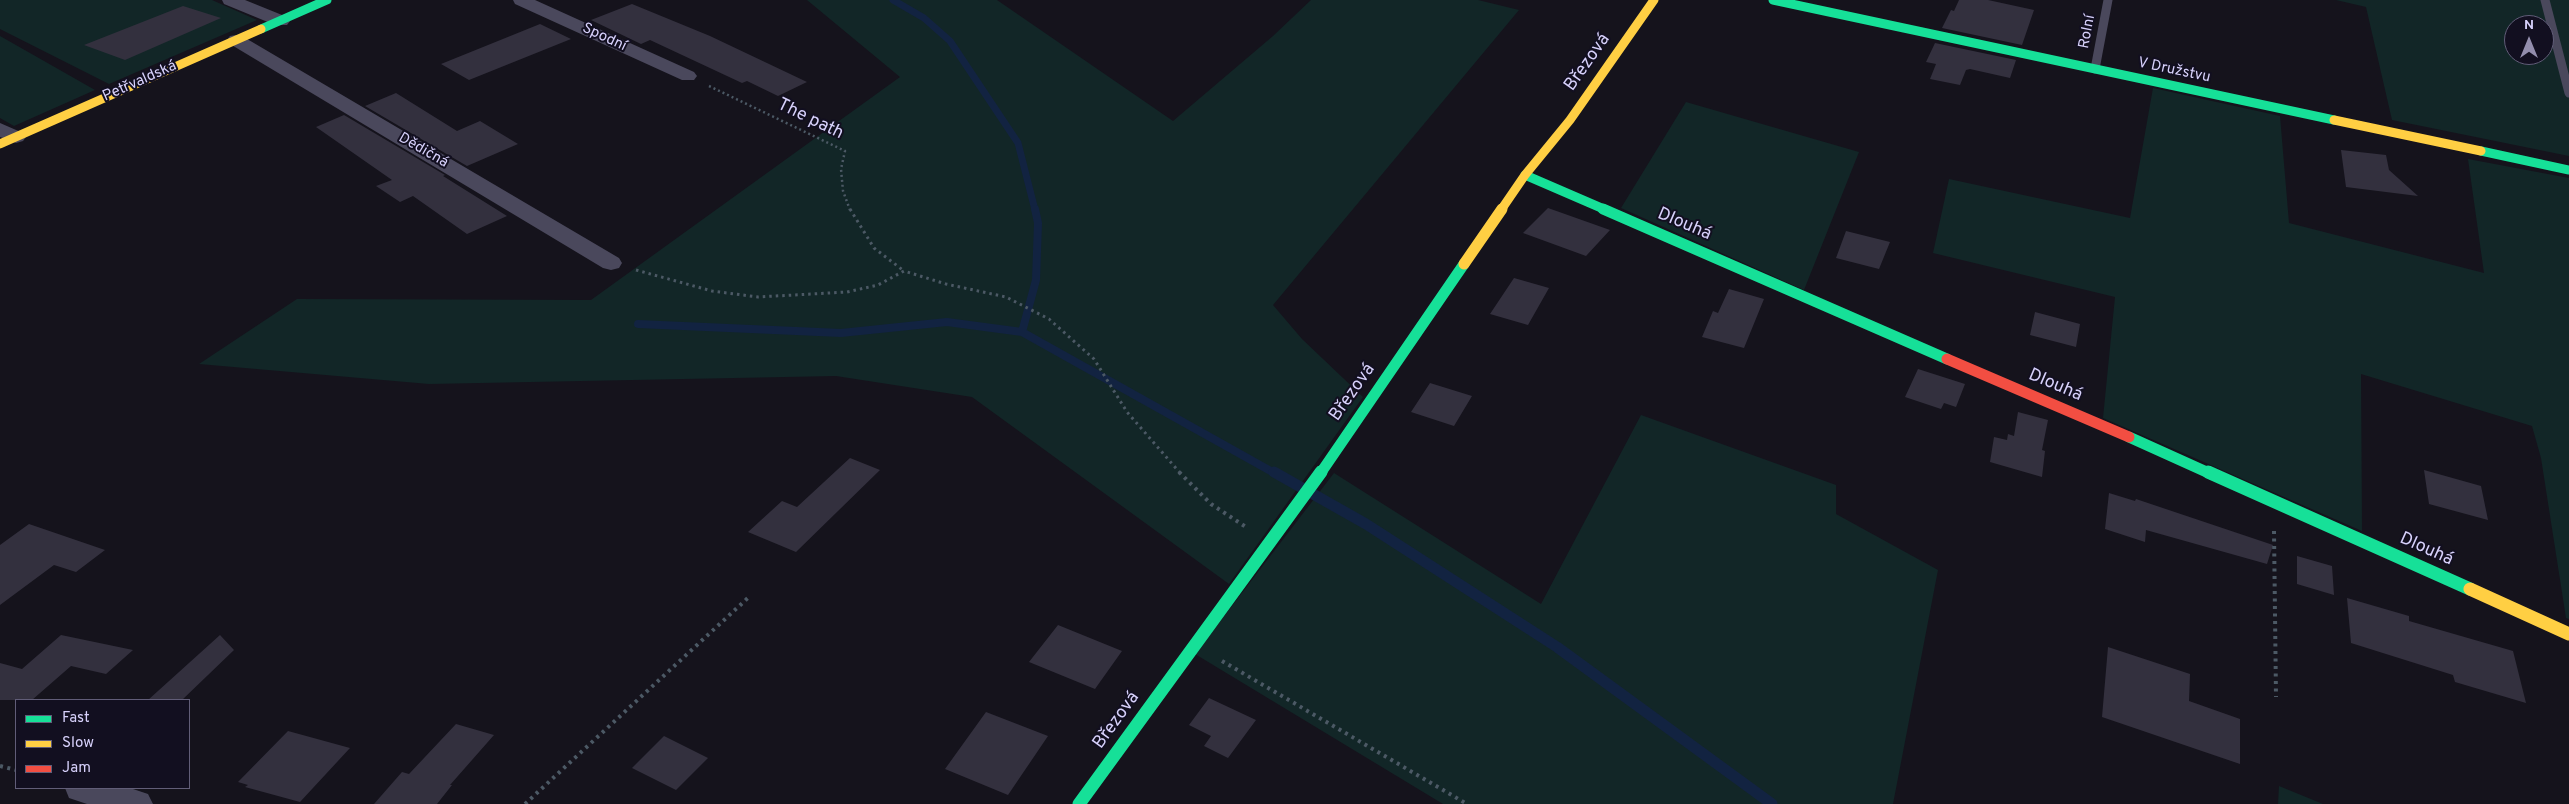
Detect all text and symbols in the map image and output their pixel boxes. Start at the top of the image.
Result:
street label: Rolní [2076,14,2100,50]
north arrow [2504,15,2554,65]
text: N [2524,17,2534,34]
street label: Spodní [579,20,629,56]
street label: Březová [1560,30,1616,96]
street label: V Družstvu [2136,55,2212,87]
street label: Petřvaldská [100,58,180,106]
street label: The path [773,95,847,145]
street label: Dědičná [395,130,451,172]
street label: Dlouhá [1654,204,1714,246]
street label: Březová [1325,360,1381,426]
street label: Dlouhá [2025,365,2085,407]
street label: Dlouhá [2396,529,2456,571]
street label: Březová [1089,688,1145,754]
legend [15,699,190,789]
text: Fast [62,709,90,728]
text: Slow [62,734,94,753]
text: Jam [62,759,91,778]

